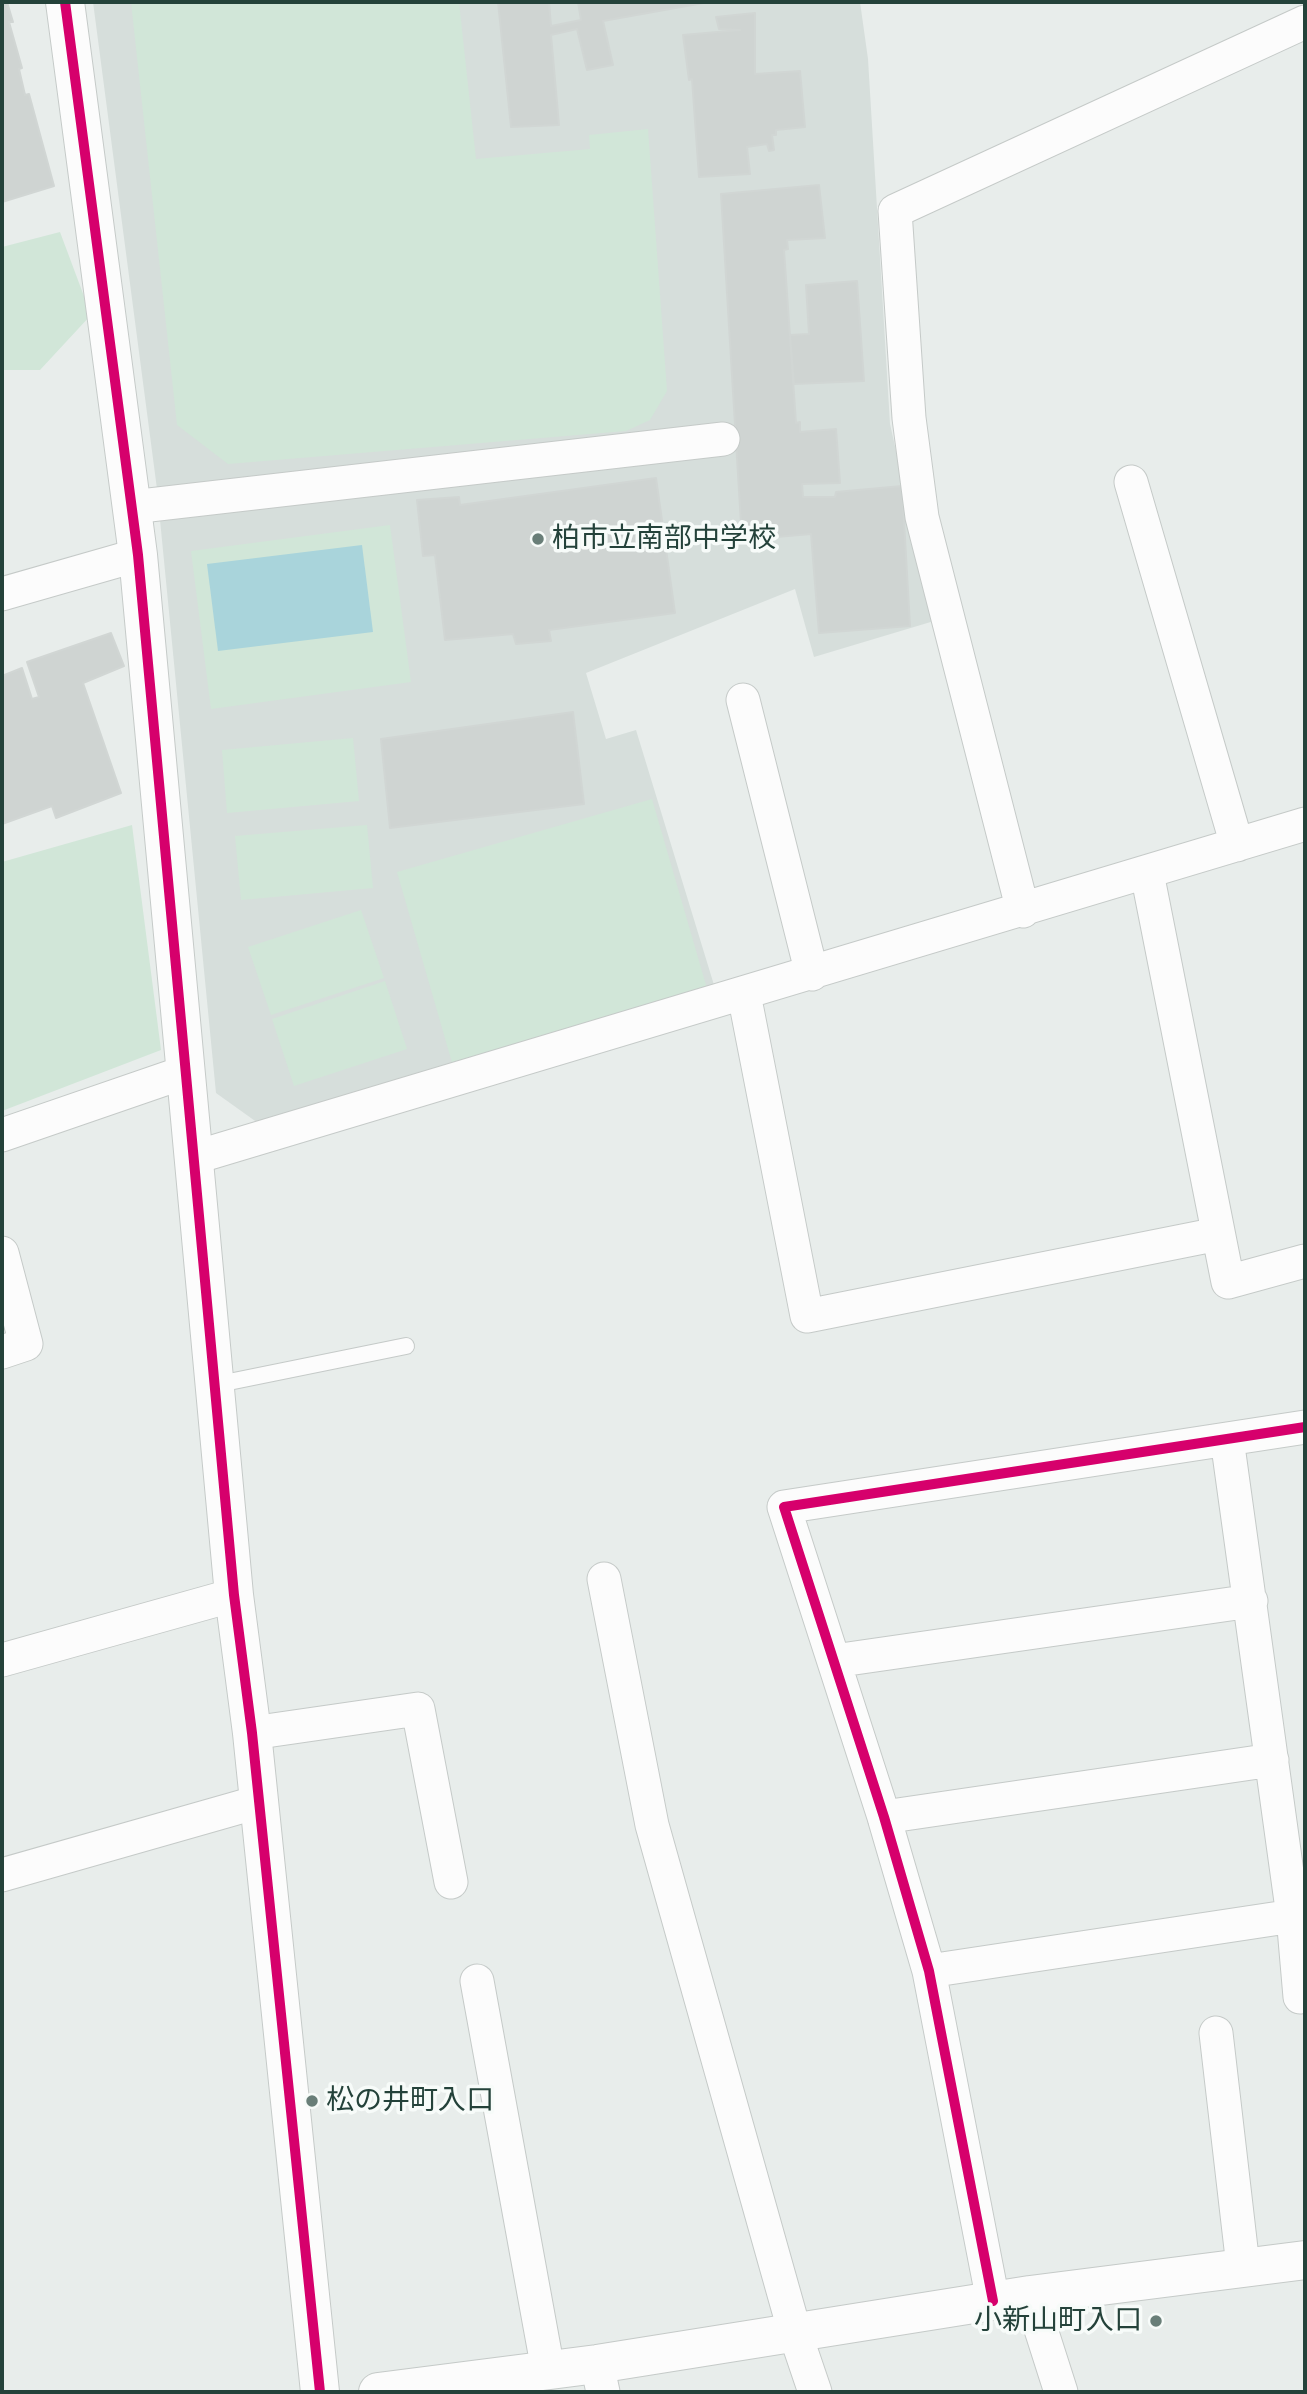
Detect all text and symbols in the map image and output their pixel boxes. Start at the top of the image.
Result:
place label: 柏市立南部中学校 [552,522,776,556]
marker: 柏市立南部中学校 [530,531,546,547]
place label: 松の井町入口 [326,2084,494,2118]
marker: 松の井町入口 [304,2093,320,2109]
place label: 小新山町入口 [974,2304,1142,2338]
marker: 小新山町入口 [1148,2313,1164,2329]

